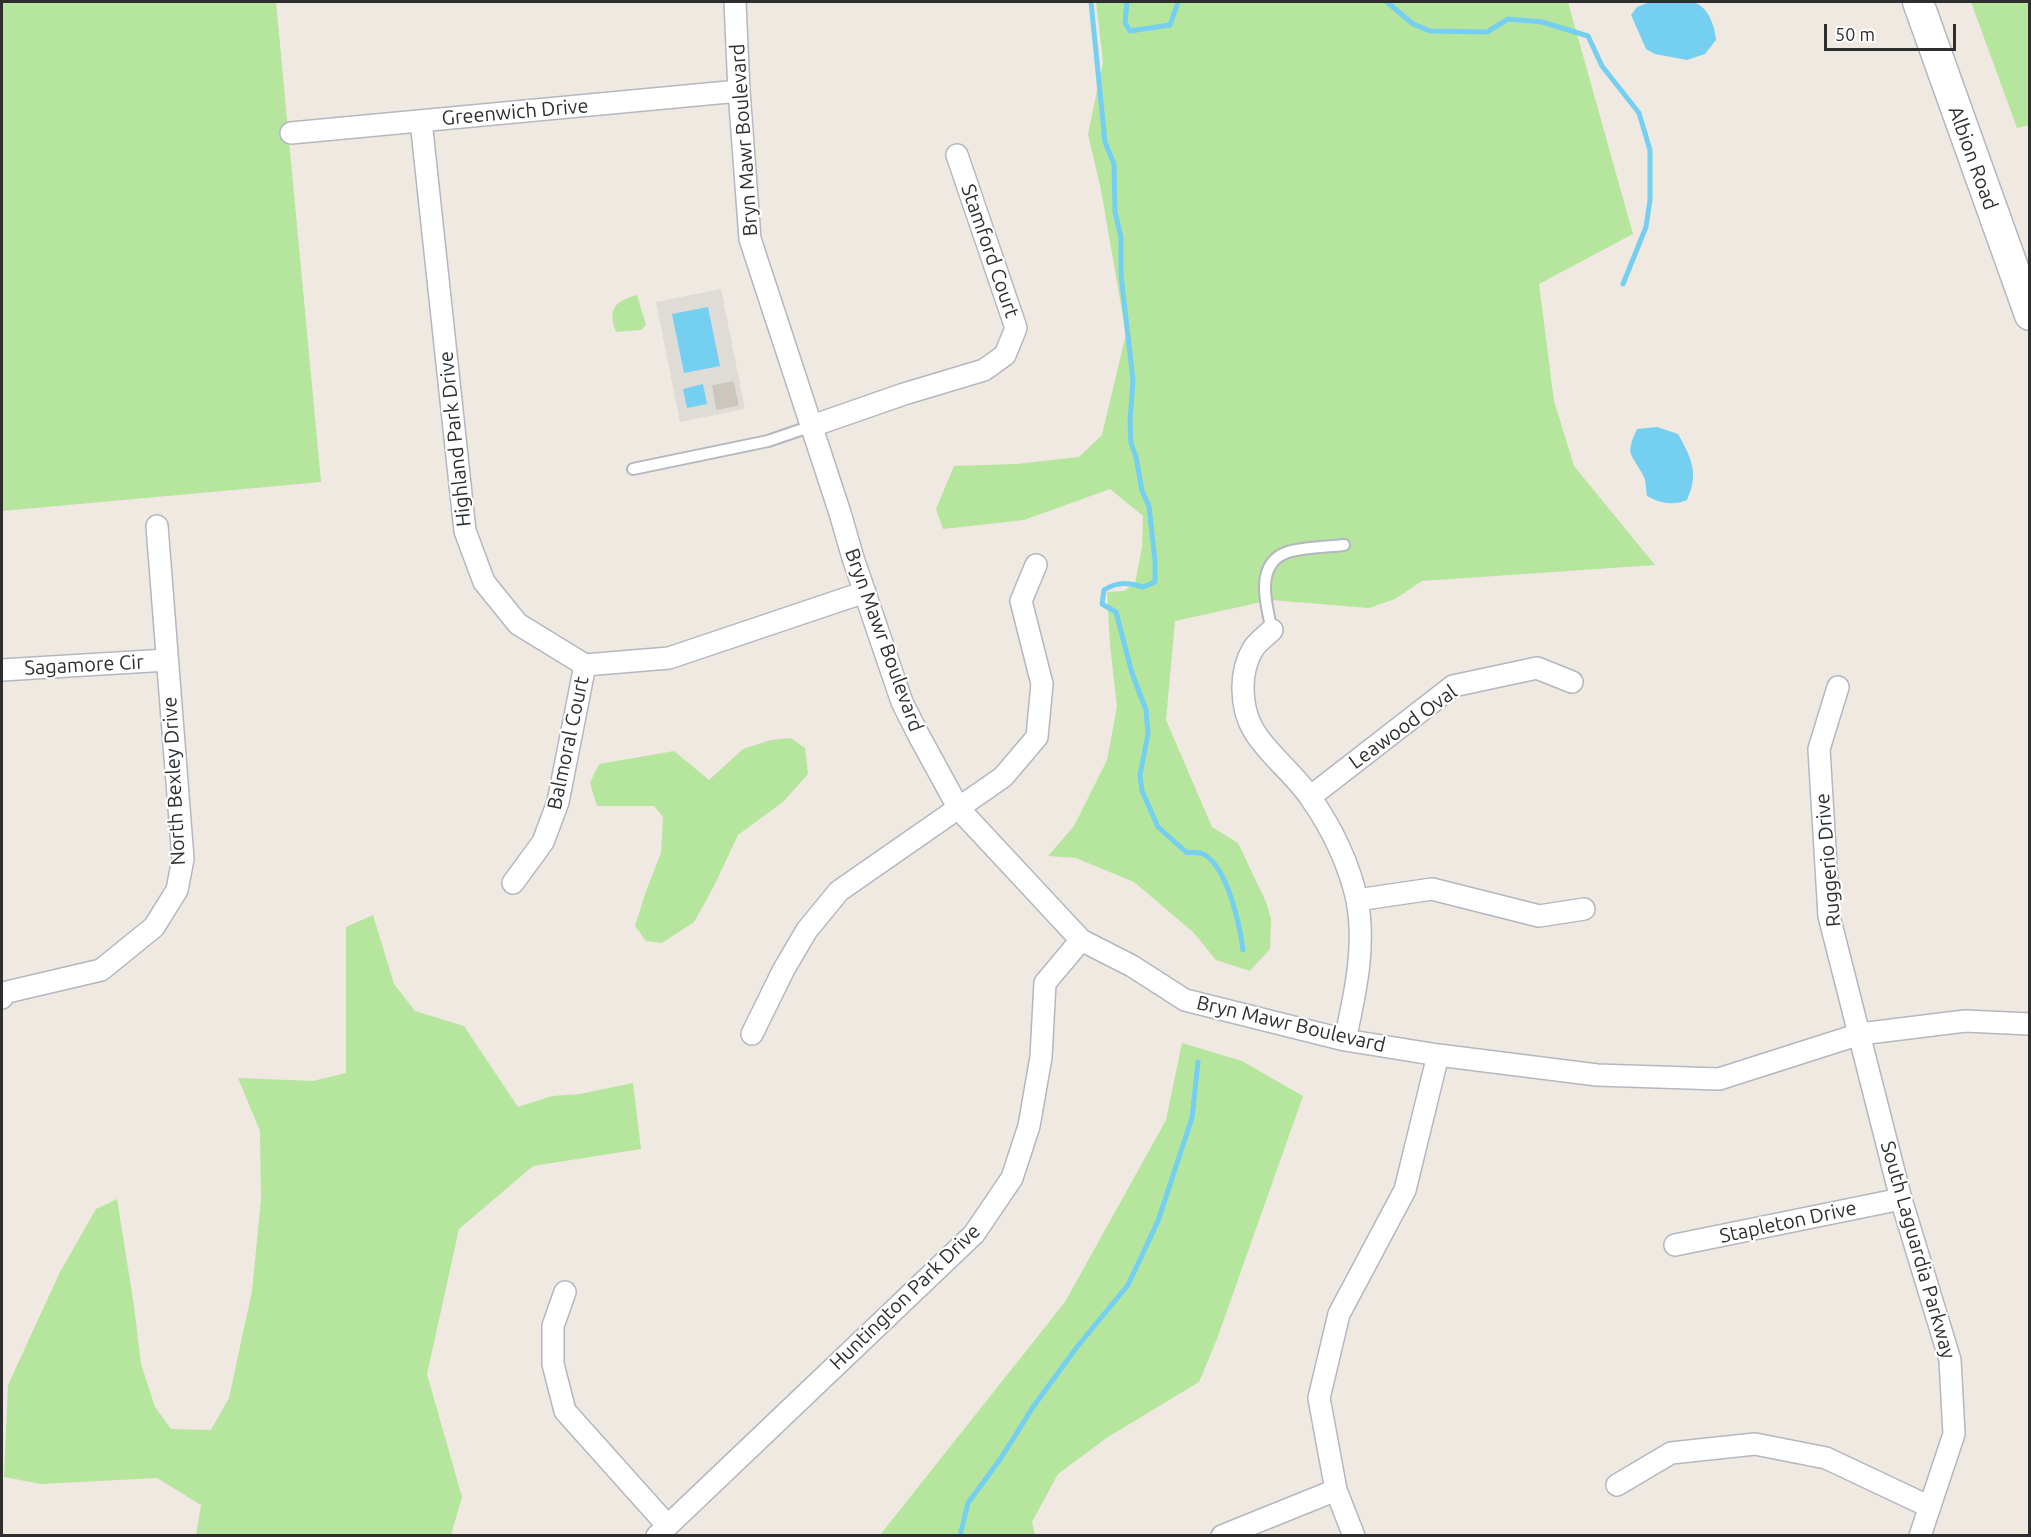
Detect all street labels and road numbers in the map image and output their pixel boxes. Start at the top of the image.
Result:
street label: Bryn Mawr Boulevard [725,43,763,237]
street label: Greenwich Drive [441,94,589,130]
street label: Albion Road [1943,103,2003,213]
street label: Stamford Court [956,181,1024,321]
street label: Highland Park Drive [434,350,476,528]
street label: Bryn Mawr Boulevard [840,545,928,735]
street label: Sagamore Cir [24,650,144,680]
street label: Balmoral Court [542,674,594,812]
street label: Leawood Oval [1344,680,1462,774]
street label: North Bexley Drive [158,696,190,866]
street label: Ruggerio Drive [1810,792,1846,928]
street label: Bryn Mawr Boulevard [1194,991,1388,1057]
street label: South Laguardia Parkway [1875,1138,1961,1362]
street label: Stapleton Drive [1717,1196,1859,1248]
street label: Huntington Park Drive [825,1219,985,1375]

